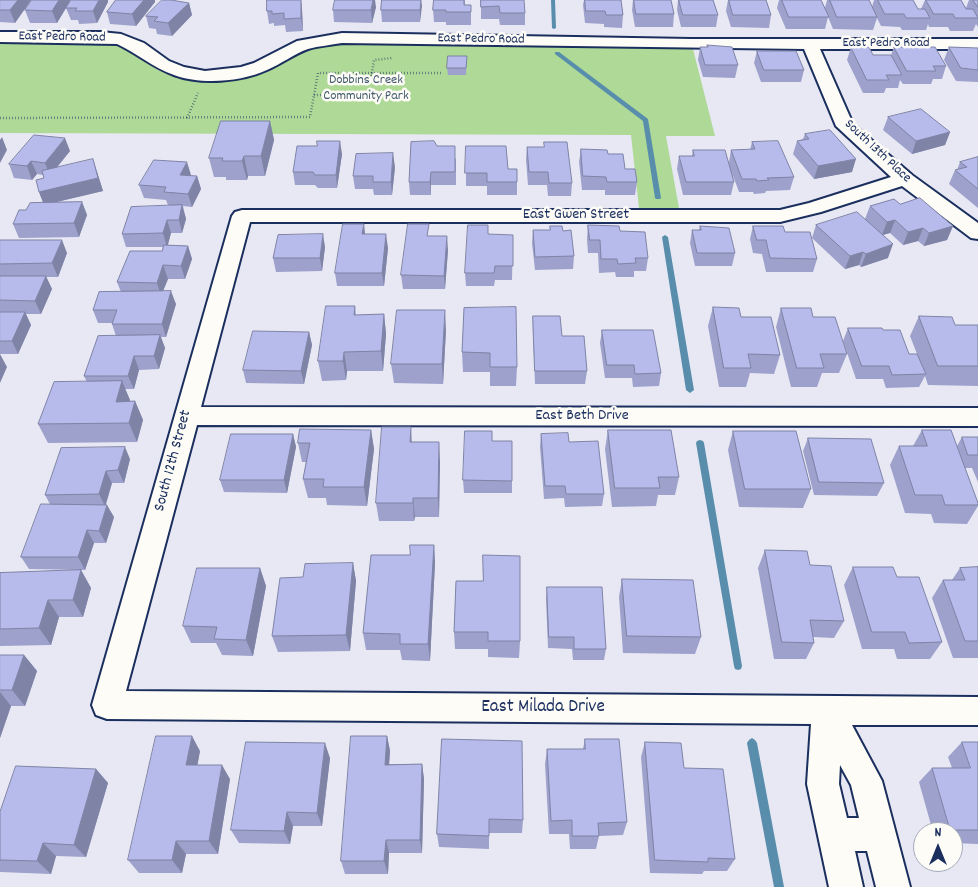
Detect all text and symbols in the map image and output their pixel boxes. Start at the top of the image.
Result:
street label: East Pedro Road [18,29,106,47]
street label: East Pedro Road [437,31,525,49]
street label: East Pedro Road [842,36,930,52]
park label: Dobbins Creek Community Park [323,73,409,105]
street label: South 13th Place [840,117,914,187]
street label: East Gwen Street [523,206,629,226]
street label: East Beth Drive [535,407,629,427]
street label: South 12th Street [151,408,197,514]
street label: East Milada Drive [481,697,605,719]
north arrow [913,822,963,872]
text: N [935,823,941,843]

